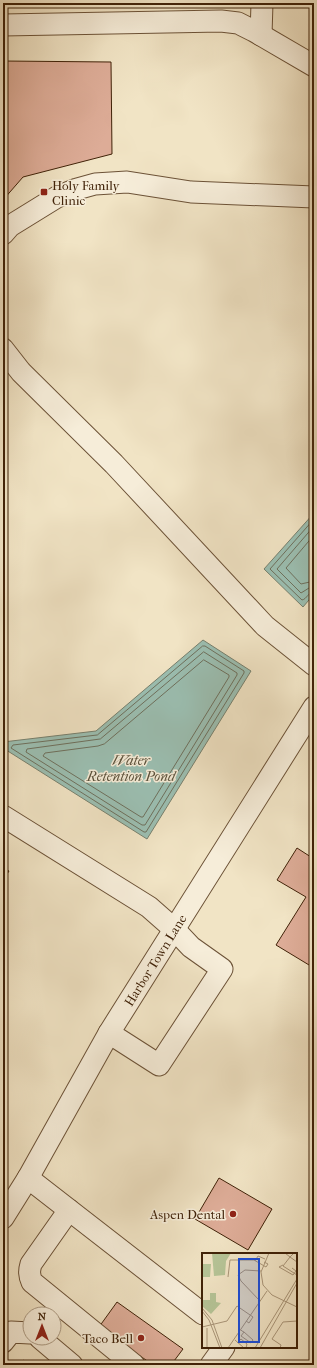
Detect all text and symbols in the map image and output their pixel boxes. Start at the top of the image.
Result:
place label: Holy Family Clinic [52,178,121,208]
marker: Holy Family Clinic [39,187,49,197]
water label: Water Retention Pond [86,752,177,785]
street label: Harbor Town Lane [121,911,190,1009]
place label: Aspen Dental [149,1207,225,1222]
marker: Aspen Dental [228,1209,238,1219]
inset map [202,1253,297,1348]
north arrow [22,1306,62,1346]
text: N [38,1310,47,1323]
place label: Taco Bell [82,1331,133,1346]
marker: Taco Bell [136,1333,146,1343]

